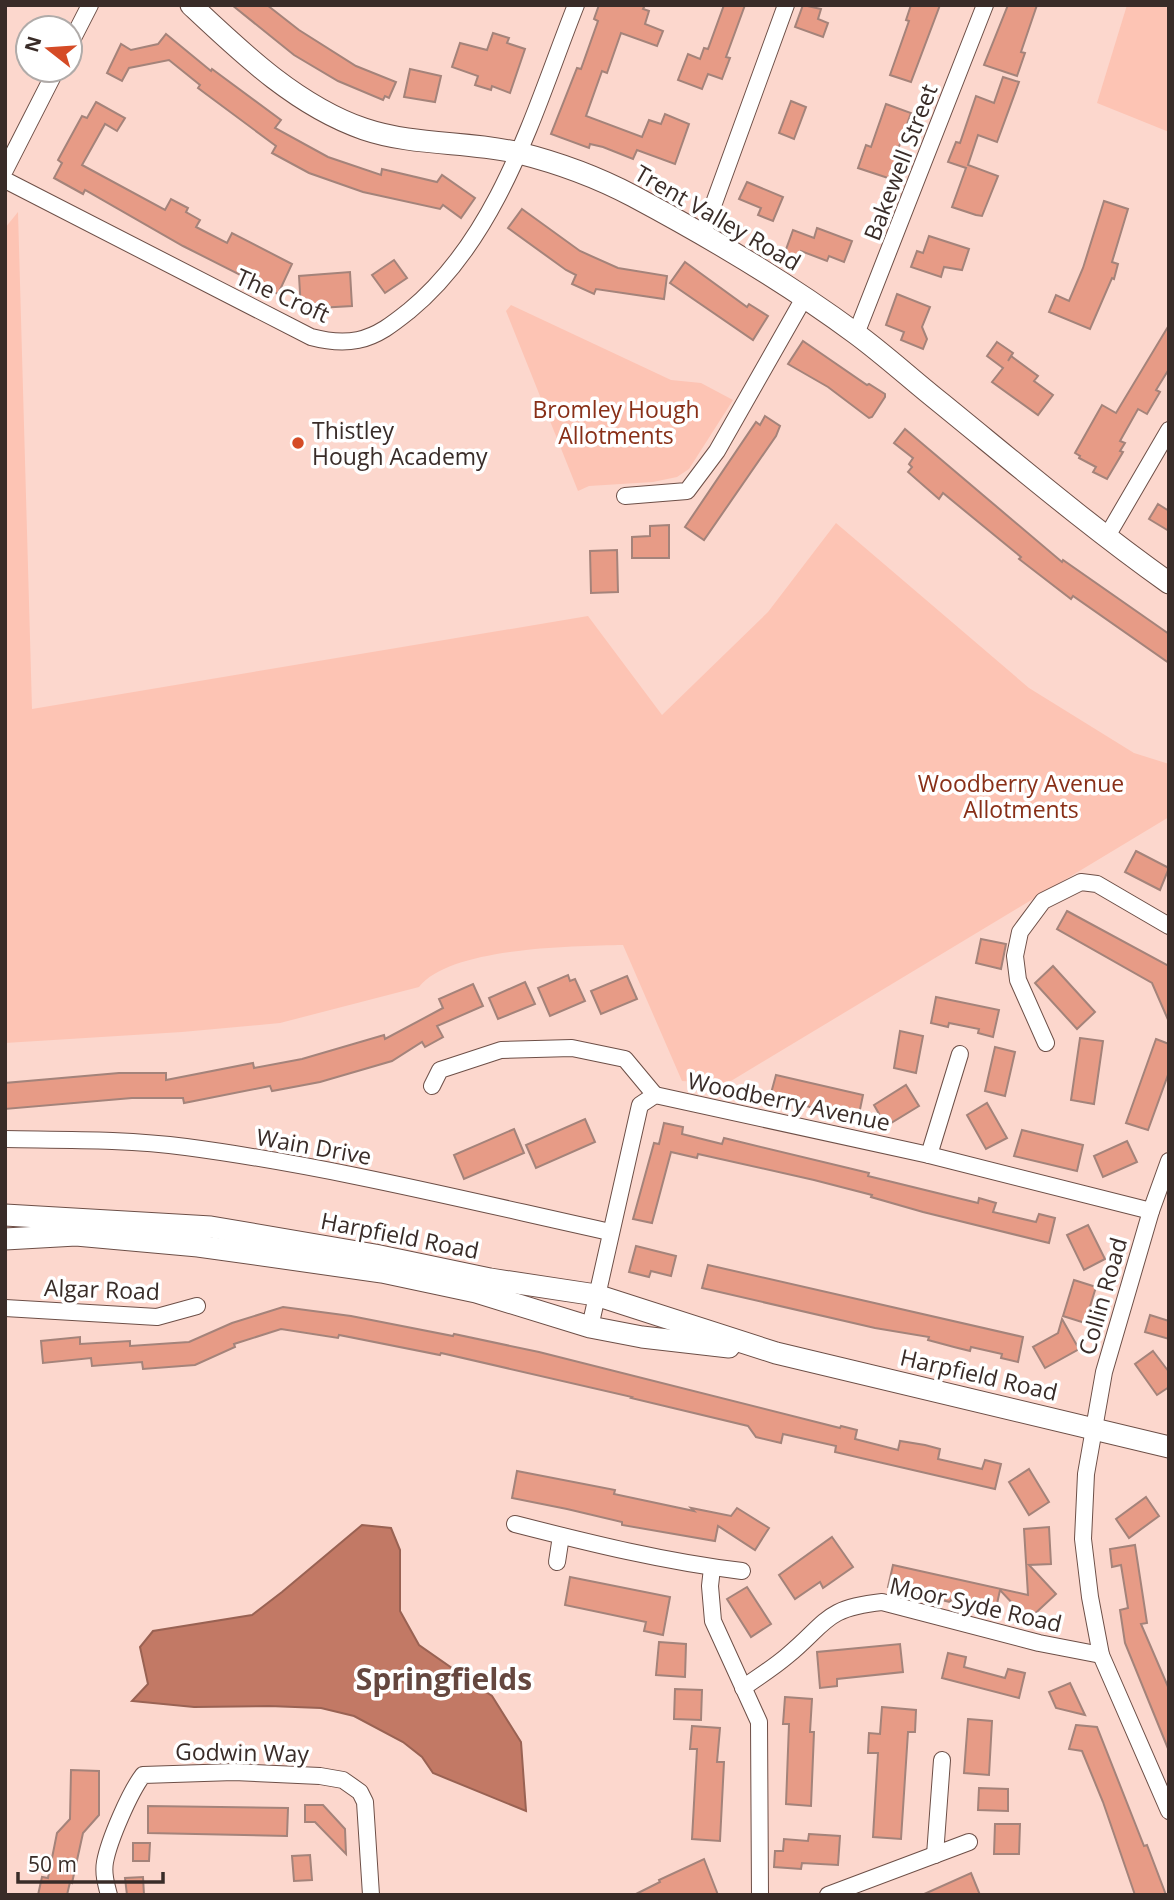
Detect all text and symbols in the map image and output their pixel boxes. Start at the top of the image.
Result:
north arrow [14,14,84,84]
text: N [18,33,47,55]
street label: Bakewell Street [855,79,945,245]
street label: Trent Valley Road [629,156,807,278]
street label: The Croft [231,260,335,330]
park label: Bromley Hough Allotments [532,393,700,451]
place label: Thistley Hough Academy [312,414,488,472]
marker: Thistley Hough Academy [290,435,306,451]
park label: Woodberry Avenue Allotments [918,767,1124,825]
street label: Woodberry Avenue [685,1064,893,1138]
street label: Wain Drive [254,1120,374,1172]
street label: Harpfield Road [318,1204,482,1266]
street label: Collin Road [1070,1234,1134,1358]
street label: Algar Road [44,1271,160,1307]
street label: Harpfield Road [897,1340,1061,1408]
street label: Moor Syde Road [887,1569,1065,1639]
district label: Springfields [356,1658,532,1699]
street label: Godwin Way [175,1735,310,1769]
scale bar [18,1840,163,1884]
text: 50 m [28,1850,77,1878]

